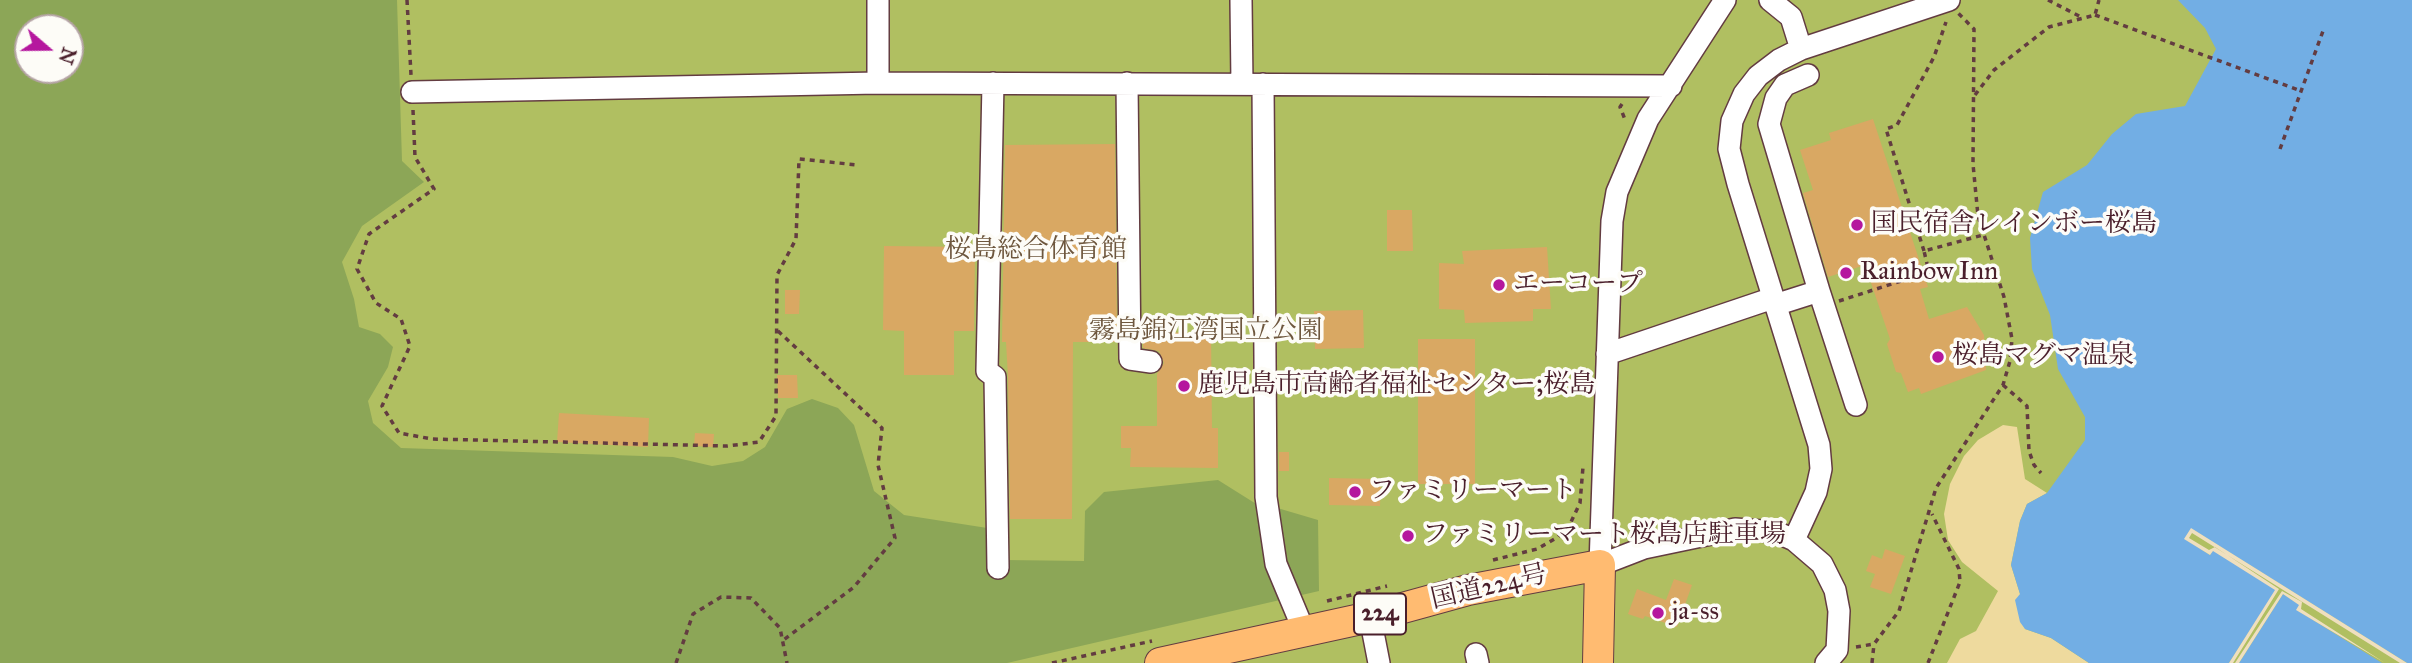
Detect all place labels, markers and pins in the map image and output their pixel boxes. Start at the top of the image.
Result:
place label: 国民宿舎レインボー桜島 [1871,209,2157,241]
marker: 国民宿舎レインボー桜島 [1849,217,1865,233]
place label: Rainbow Inn [1860,257,1998,289]
marker: Rainbow Inn [1838,265,1854,281]
place label: エーコープ [1513,269,1643,301]
marker: エーコープ [1491,277,1507,293]
place label: 桜島マグマ温泉 [1952,341,2134,373]
marker: 桜島マグマ温泉 [1930,349,1946,365]
place label: 鹿児島市高齢者福祉センター;桜島 [1198,370,1595,402]
marker: 鹿児島市高齢者福祉センター;桜島 [1176,378,1192,394]
place label: ファミリーマート [1369,476,1577,508]
marker: ファミリーマート [1347,484,1363,500]
place label: ファミリーマート桜島店駐車場 [1422,520,1786,552]
marker: ファミリーマート桜島店駐車場 [1400,528,1416,544]
place label: ja-ss [1672,597,1719,629]
marker: ja-ss [1650,605,1666,621]

